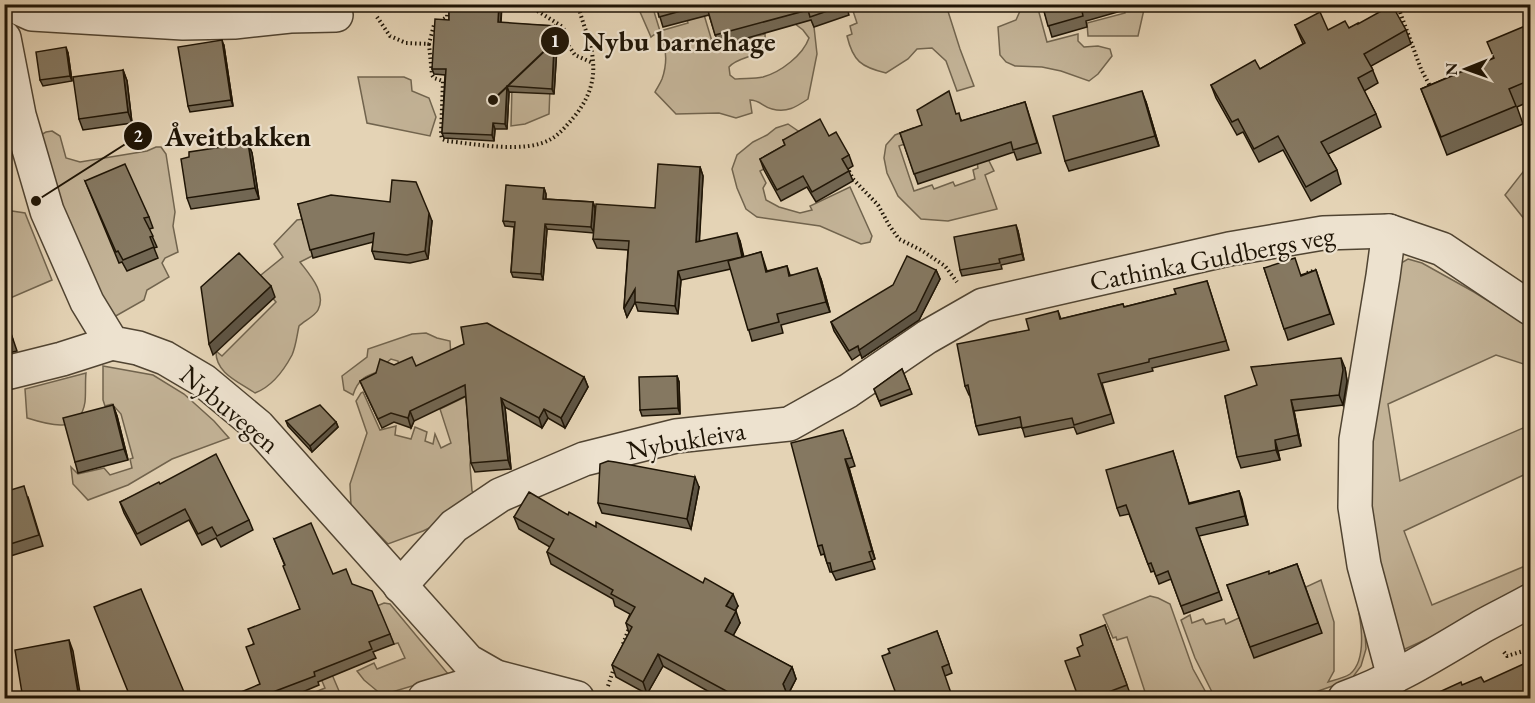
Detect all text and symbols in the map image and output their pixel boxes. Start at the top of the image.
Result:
callout: Nybu barnehage [540,18,787,64]
text: Nybu barnehage [582,23,776,59]
text: 1 [550,29,560,52]
north arrow [1436,39,1496,99]
text: N [1441,63,1462,76]
callout: Åveitbakken [123,113,324,159]
text: Åveitbakken [164,118,311,154]
text: 2 [133,124,143,147]
street label: Cathinka Guldbergs veg [1087,217,1338,299]
street label: Nybuvegen [173,357,287,461]
street label: Nybukleiva [624,412,748,468]

